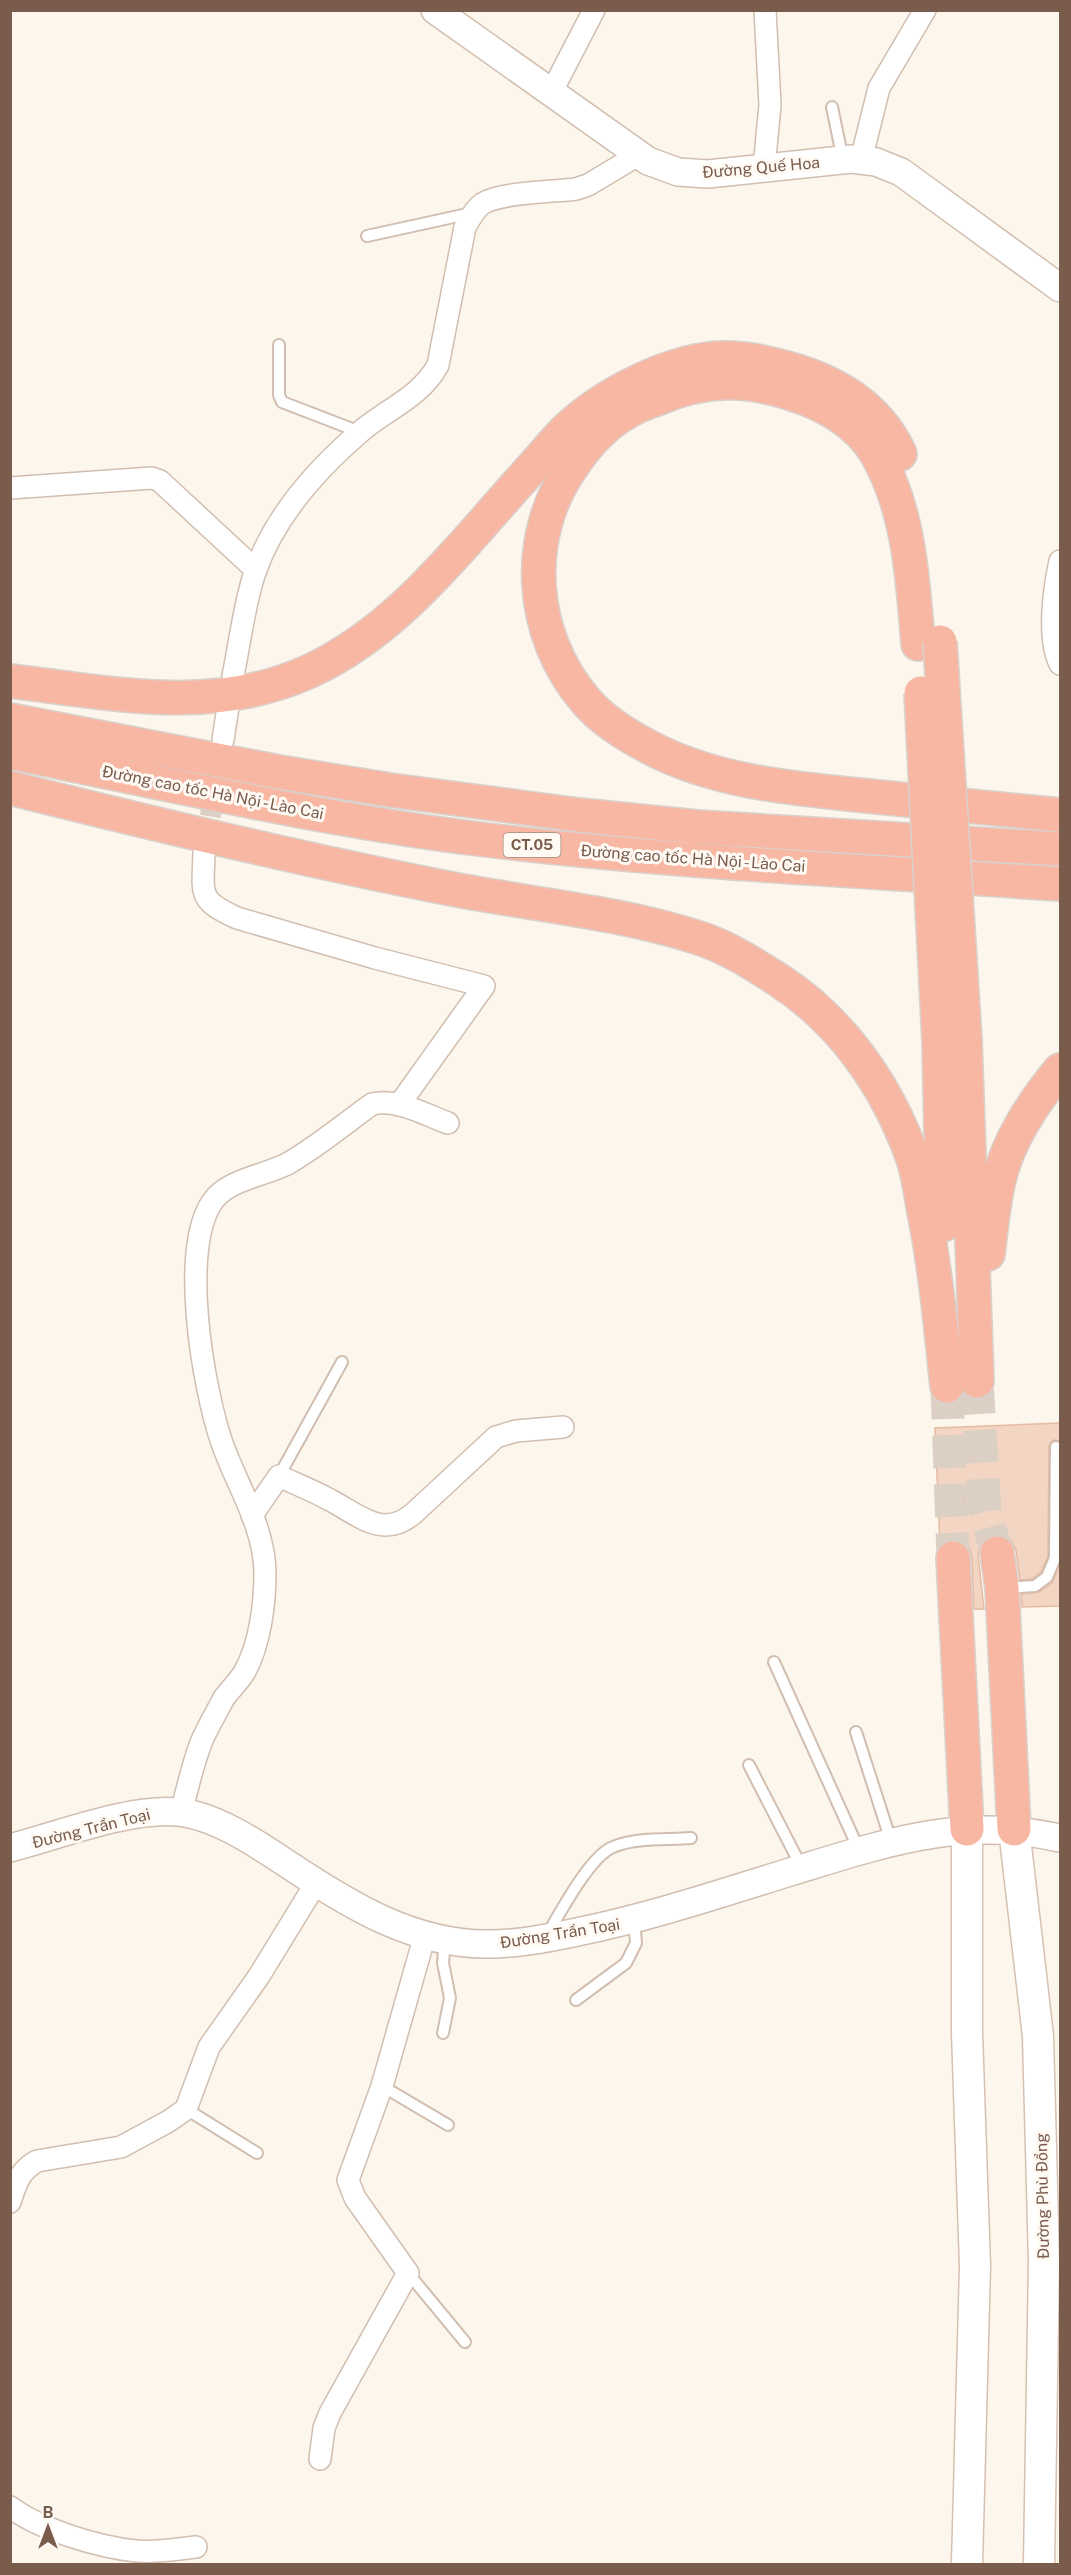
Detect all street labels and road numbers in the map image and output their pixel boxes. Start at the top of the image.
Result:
street label: Đường Quế Hoa [701,153,821,182]
street label: Đường cao tốc Hà Nội - Lào Cai [100,762,325,823]
road number: CT.05 [504,833,560,857]
street label: Đường cao tốc Hà Nội - Lào Cai [580,841,806,876]
street label: Đường Trần Toại [30,1805,152,1852]
street label: Đường Trần Toại [499,1915,621,1952]
street label: Đường Phù Đổng [1032,2133,1053,2259]

